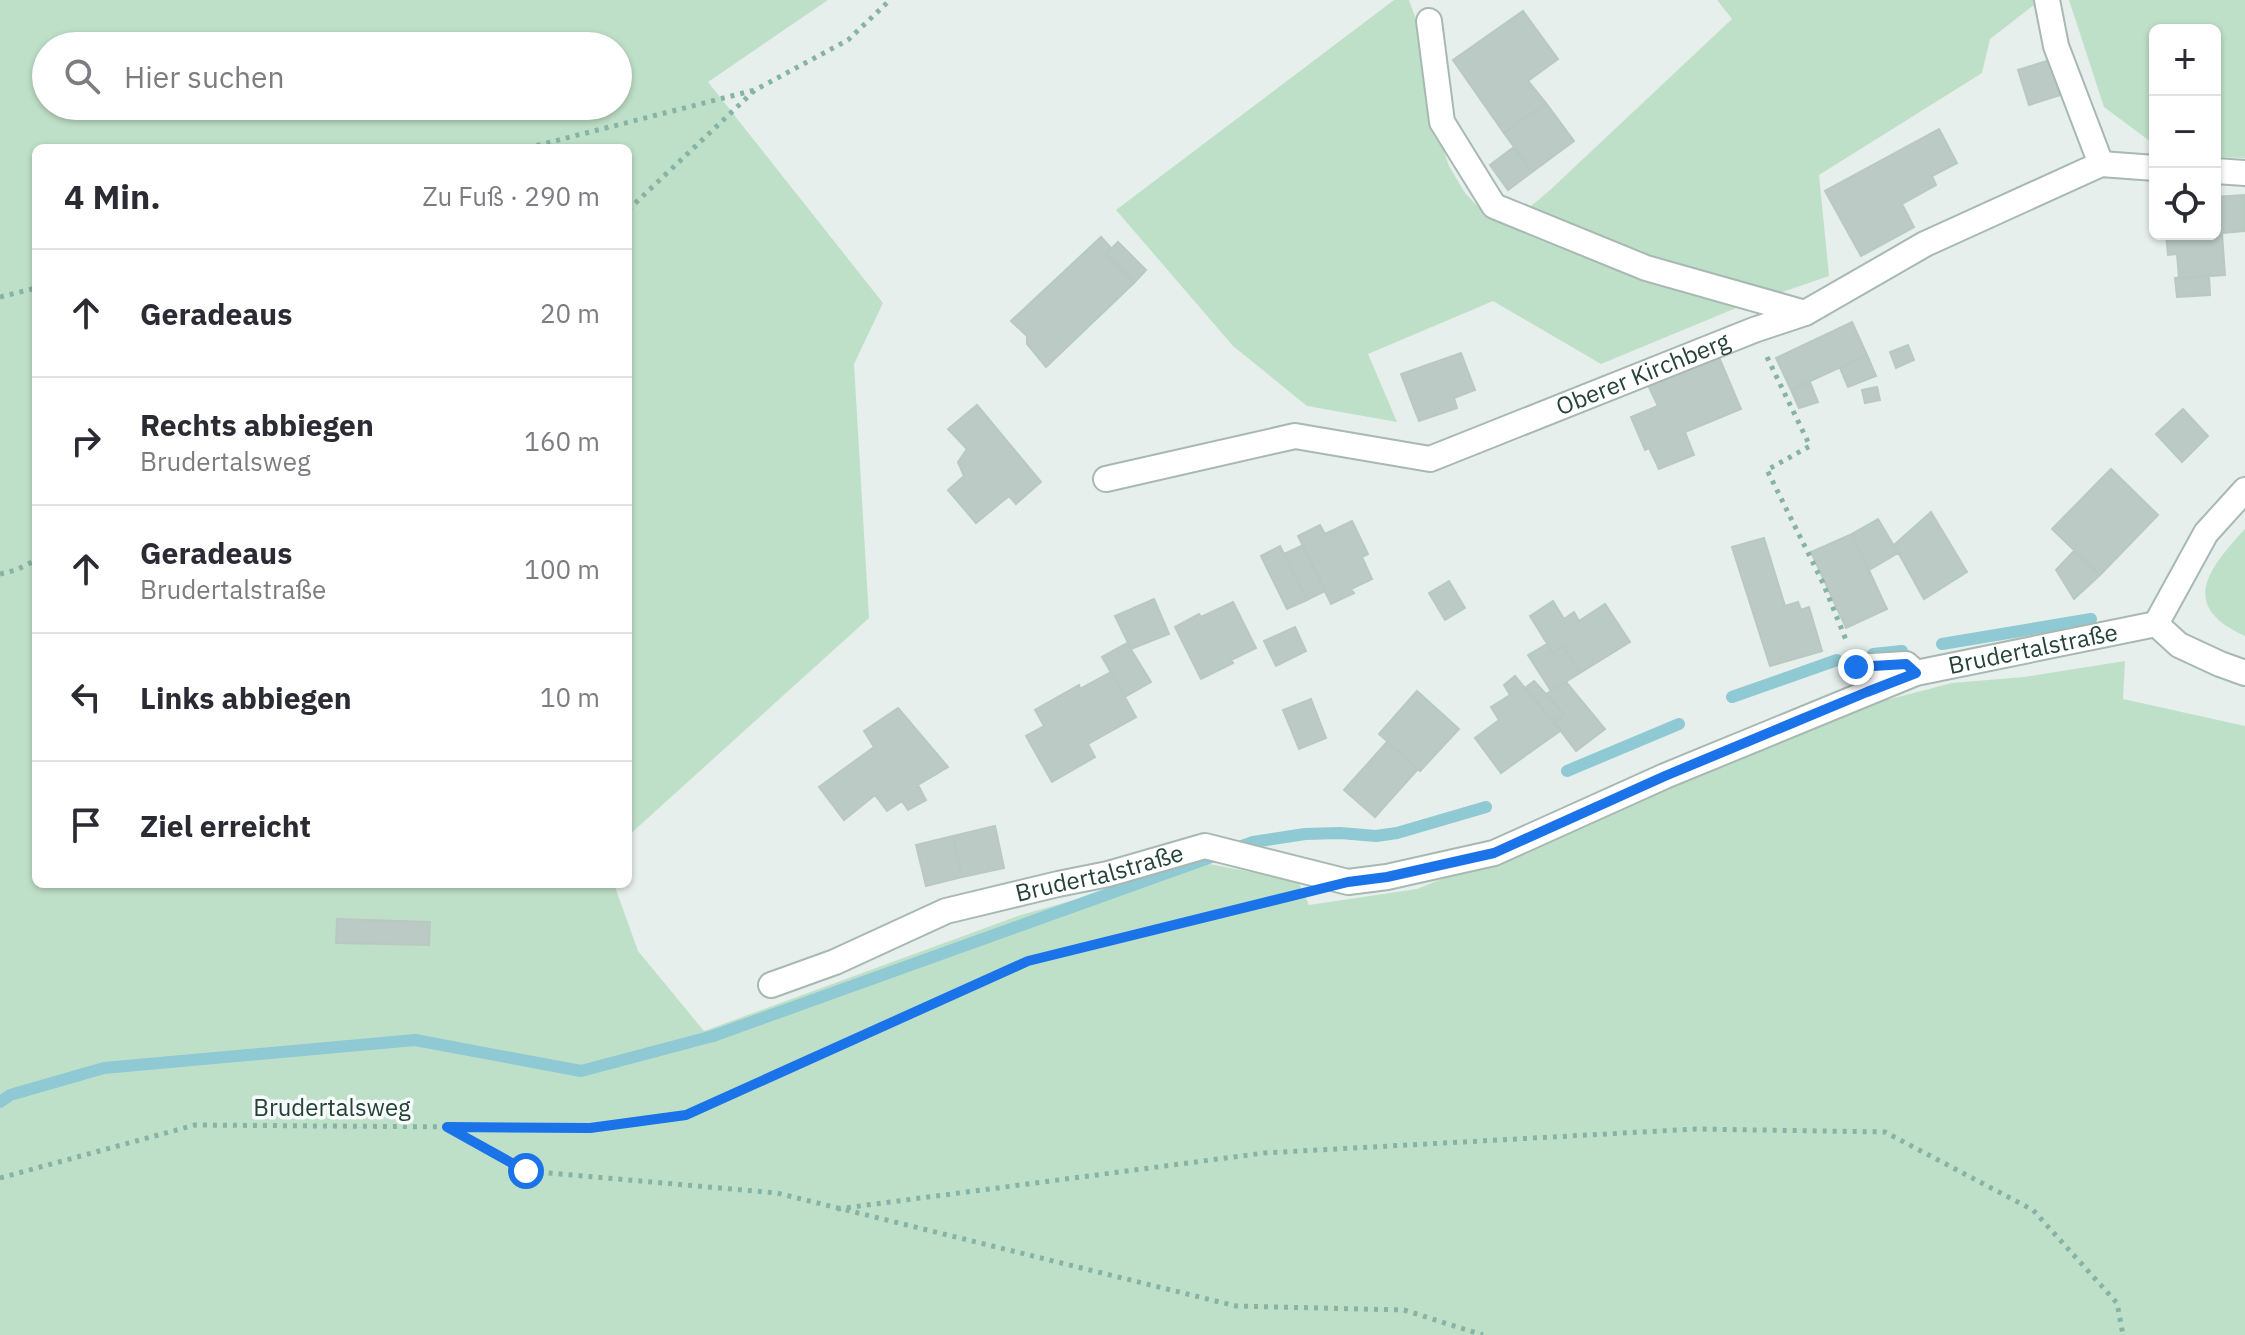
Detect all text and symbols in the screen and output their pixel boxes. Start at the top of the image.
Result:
map controls [2149,24,2221,240]
button: + [2149,24,2221,96]
search box [32,32,632,120]
icon: search [60,54,104,98]
text: Hier suchen [124,57,285,96]
button: − [2149,96,2221,168]
button: locate [2149,168,2221,240]
text: 4 Min. [64,174,161,218]
text: Zu Fuß · 290 m [422,179,600,213]
icon: ahead [64,291,108,335]
text: Geradeaus [140,294,292,333]
text: 20 m [540,296,600,330]
street label: Oberer Kirchberg [1551,324,1734,422]
text: Rechts abbiegen [140,405,374,444]
icon: right [64,419,108,463]
text: 160 m [524,424,600,458]
text: Brudertalsweg [140,444,311,478]
text: Geradeaus [140,533,292,572]
icon: ahead [64,547,108,591]
text: 100 m [524,552,600,586]
text: Brudertalstraße [140,572,326,606]
street label: Brudertalstraße [1945,615,2120,681]
route end [1838,649,1874,685]
icon: left [64,675,108,719]
text: Links abbiegen [140,678,352,717]
text: 10 m [540,680,600,714]
icon: arrive [64,803,108,847]
text: Ziel erreicht [140,806,311,845]
street label: Brudertalstraße [1012,836,1187,909]
street label: Brudertalsweg [253,1091,411,1123]
route start [508,1153,544,1189]

